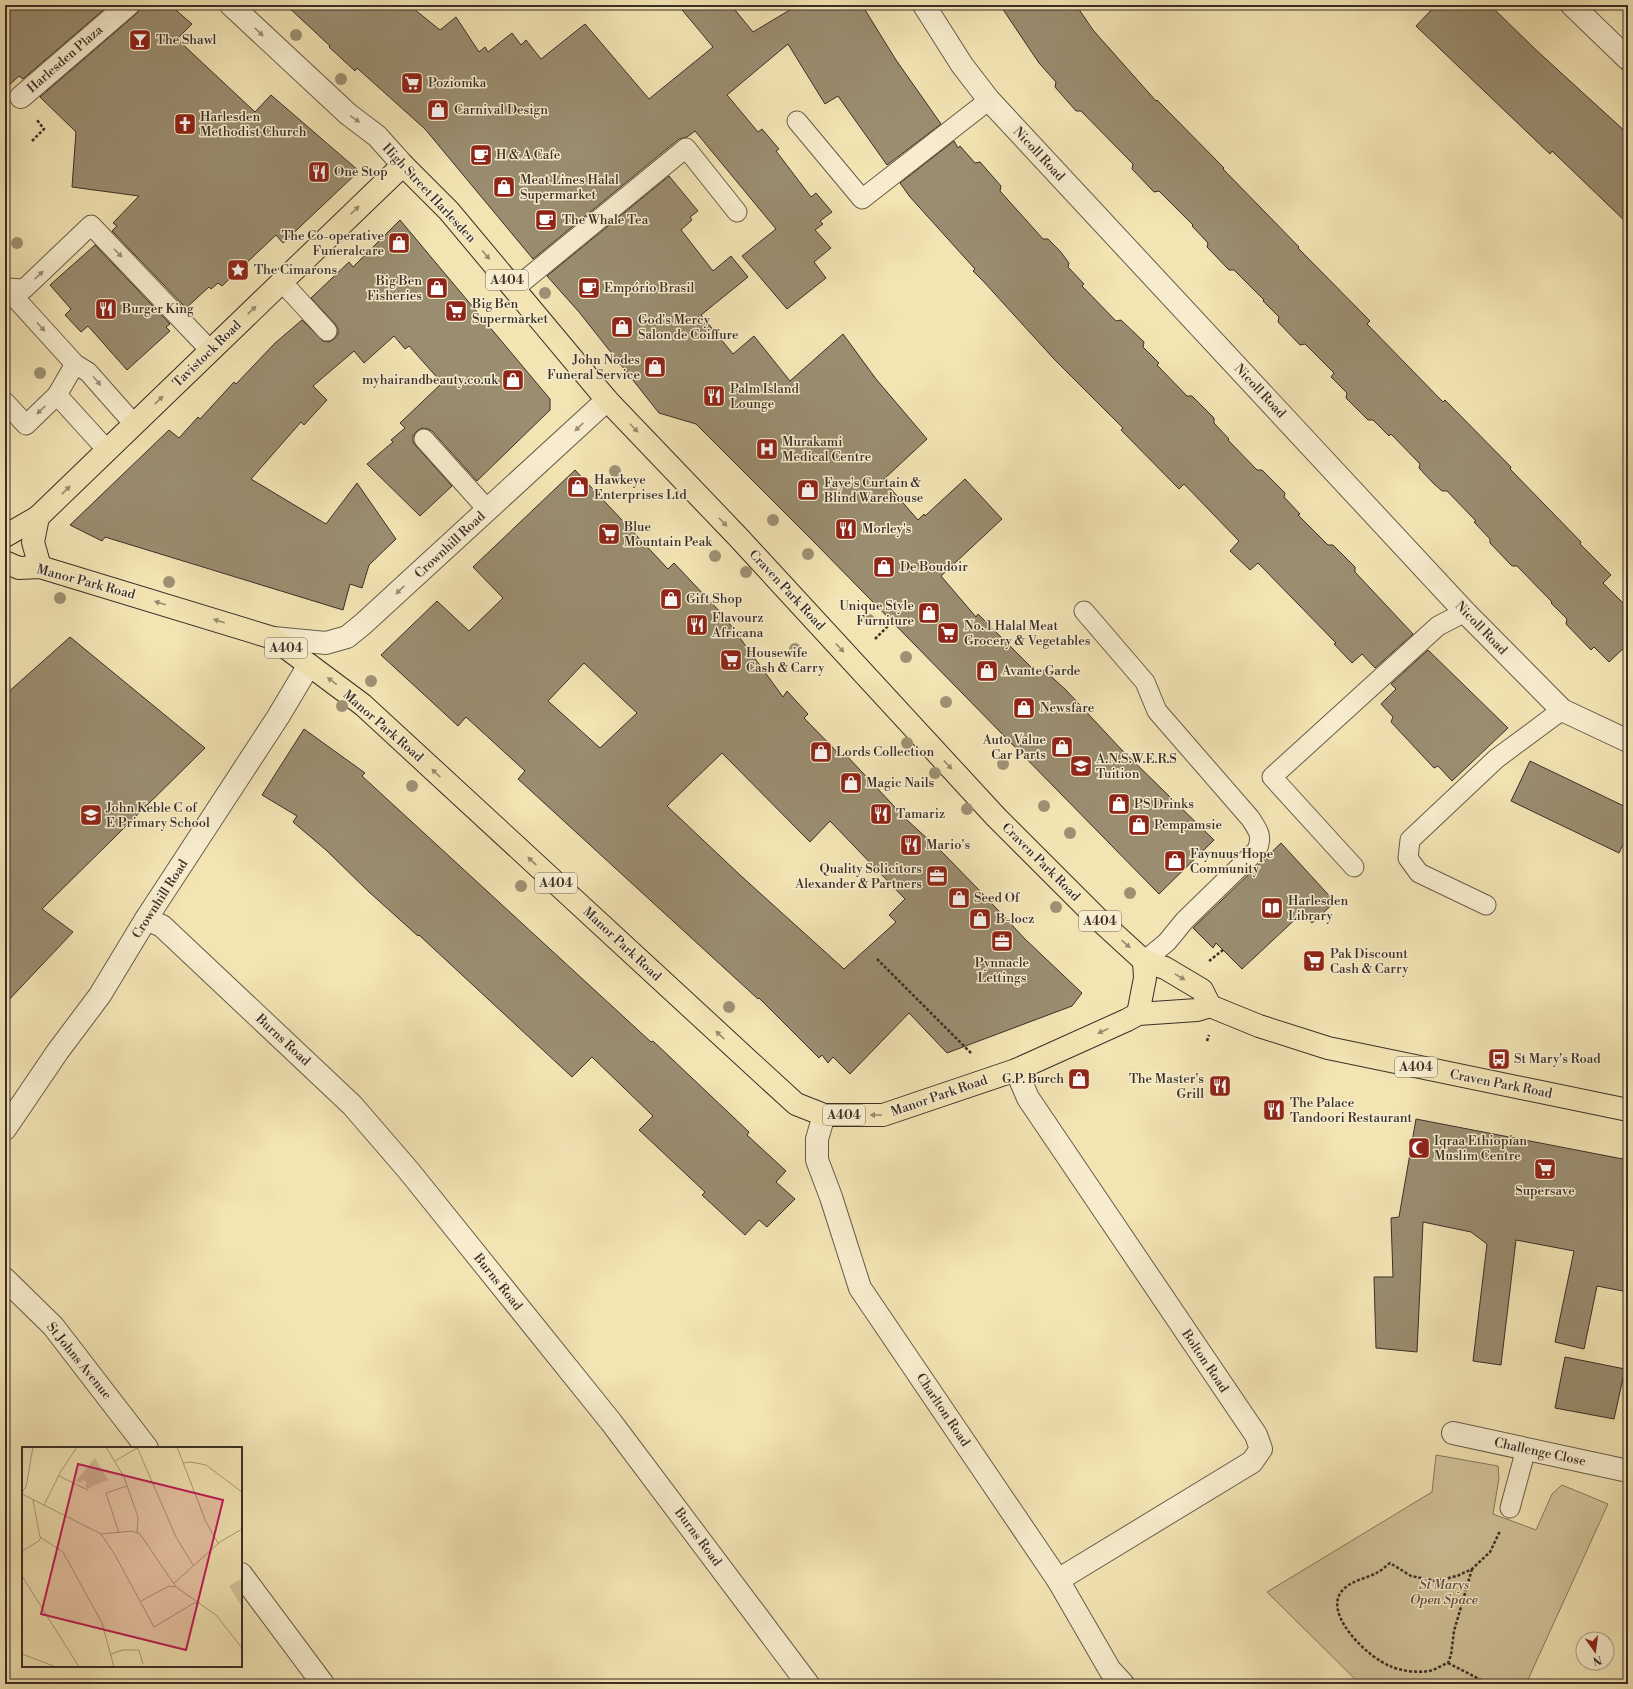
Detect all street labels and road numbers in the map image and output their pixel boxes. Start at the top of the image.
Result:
street label: Harlesden Plaza [24,22,106,96]
street label: Nicoll Road [1010,124,1069,185]
street label: High Street Harlesden [379,140,479,246]
road number: A404 [486,270,528,290]
street label: Tavistock Road [169,317,245,391]
street label: Nicoll Road [1231,361,1290,422]
street label: Crownhill Road [411,508,489,582]
street label: Craven Park Road [746,546,829,634]
street label: Manor Park Road [35,561,138,603]
street label: Nicoll Road [1452,598,1511,659]
road number: A404 [265,638,307,658]
street label: Manor Park Road [340,687,427,766]
street label: Craven Park Road [999,820,1084,905]
street label: Crownhill Road [129,856,192,941]
road number: A404 [535,873,577,893]
street label: Manor Park Road [580,904,665,985]
road number: A404 [1079,911,1121,931]
street label: Burns Road [252,1010,314,1070]
road number: A404 [1395,1057,1437,1077]
street label: Craven Park Road [1448,1066,1554,1102]
street label: Manor Park Road [889,1072,990,1120]
road number: A404 [823,1105,865,1125]
street label: Burns Road [470,1250,526,1314]
street label: St Johns Avenue [43,1319,115,1403]
street label: Bolton Road [1178,1326,1232,1396]
street label: Charlton Road [913,1370,974,1450]
street label: Challenge Close [1493,1434,1588,1470]
street label: Burns Road [670,1504,725,1570]

